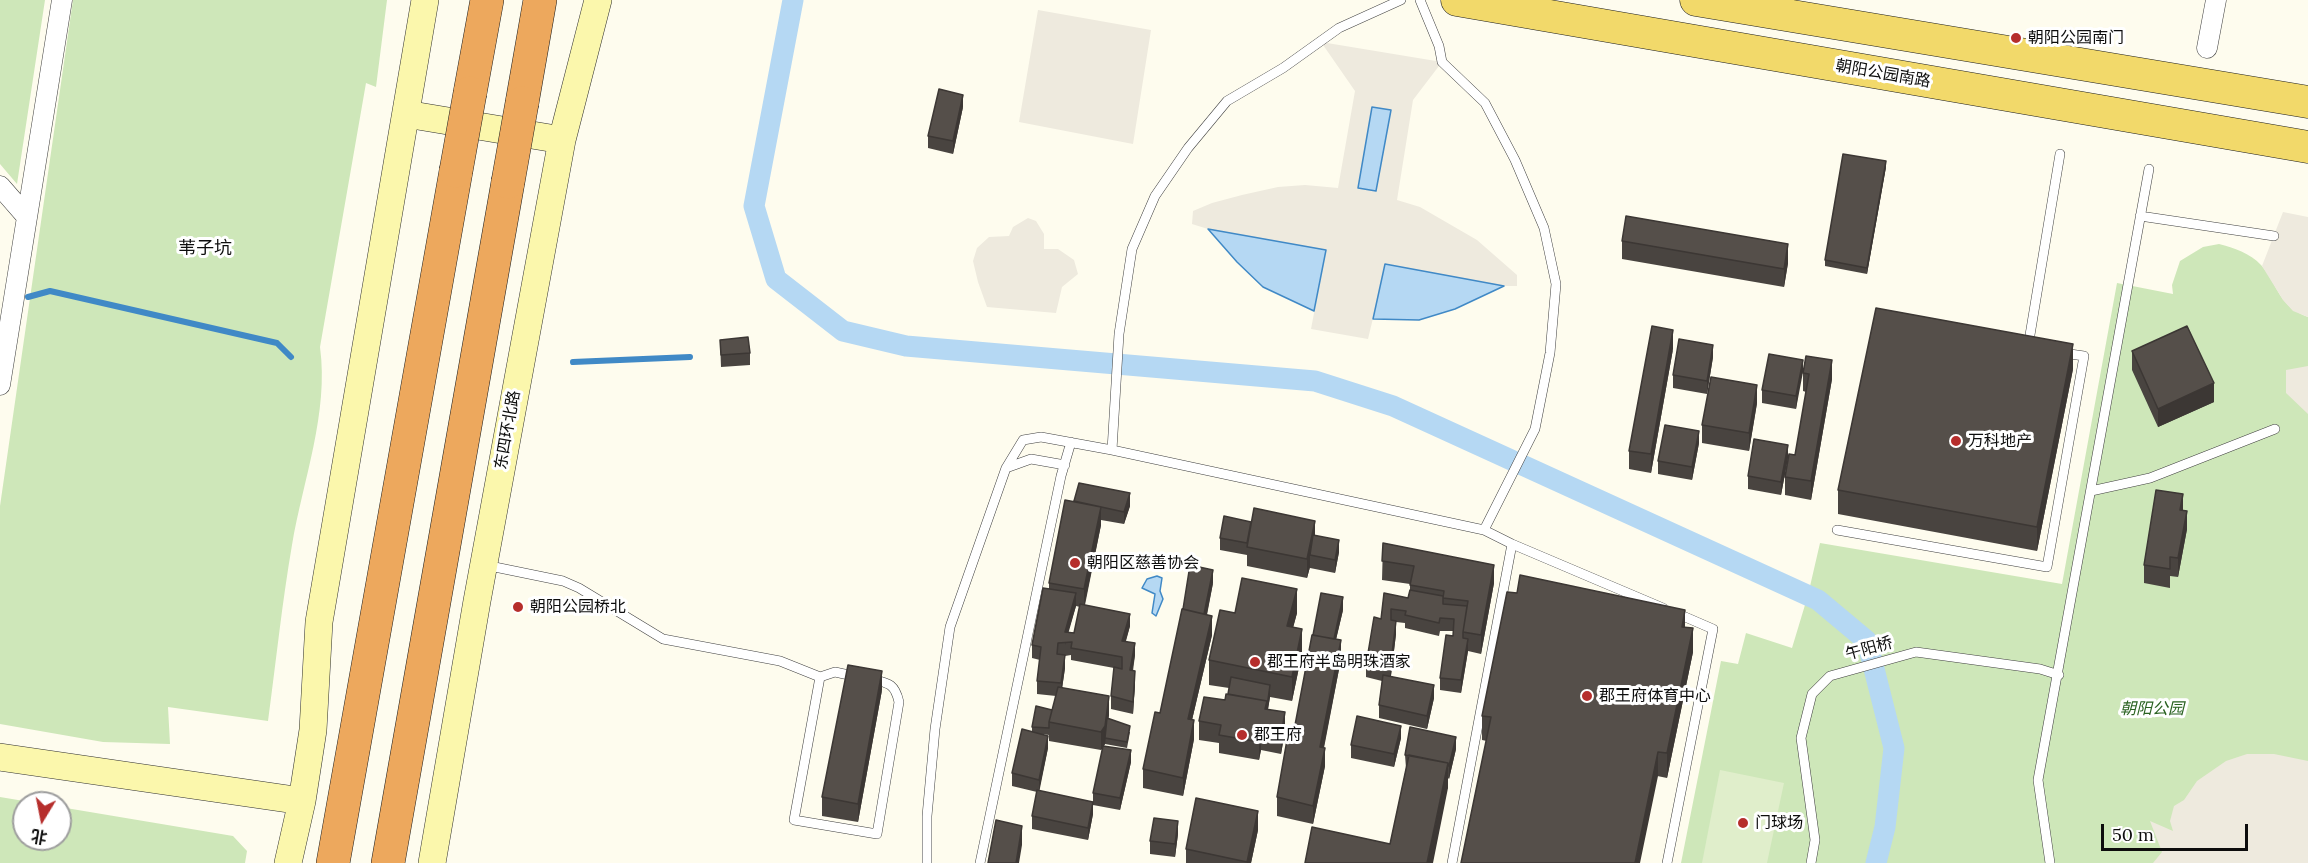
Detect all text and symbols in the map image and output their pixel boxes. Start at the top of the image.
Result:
place label: 朝阳公园南门 [2028,28,2124,48]
marker: 朝阳公园南门 [2009,31,2023,45]
street label: 朝阳公园南路 [1834,56,1932,92]
district label: 苇子坑 [178,238,232,260]
street label: 东四环北路 [492,389,524,471]
place label: 万科地产 [1968,431,2032,451]
marker: 万科地产 [1949,434,1963,448]
place label: 朝阳区慈善协会 [1087,553,1199,573]
marker: 朝阳区慈善协会 [1068,556,1082,570]
place label: 朝阳公园桥北 [530,597,626,617]
marker: 朝阳公园桥北 [511,600,525,614]
street label: 午阳桥 [1843,634,1895,664]
place label: 郡王府半岛明珠酒家 [1267,652,1411,672]
marker: 郡王府半岛明珠酒家 [1248,655,1262,669]
place label: 郡王府体育中心 [1599,686,1711,706]
marker: 郡王府体育中心 [1580,689,1594,703]
park label: 朝阳公园 [2120,699,2184,719]
place label: 郡王府 [1254,725,1302,745]
marker: 郡王府 [1235,728,1249,742]
north arrow [12,791,72,851]
scale bar [2104,812,2251,850]
place label: 门球场 [1755,813,1803,833]
marker: 门球场 [1736,816,1750,830]
text: 50 m [2112,823,2154,846]
text: 北 [30,826,49,848]

